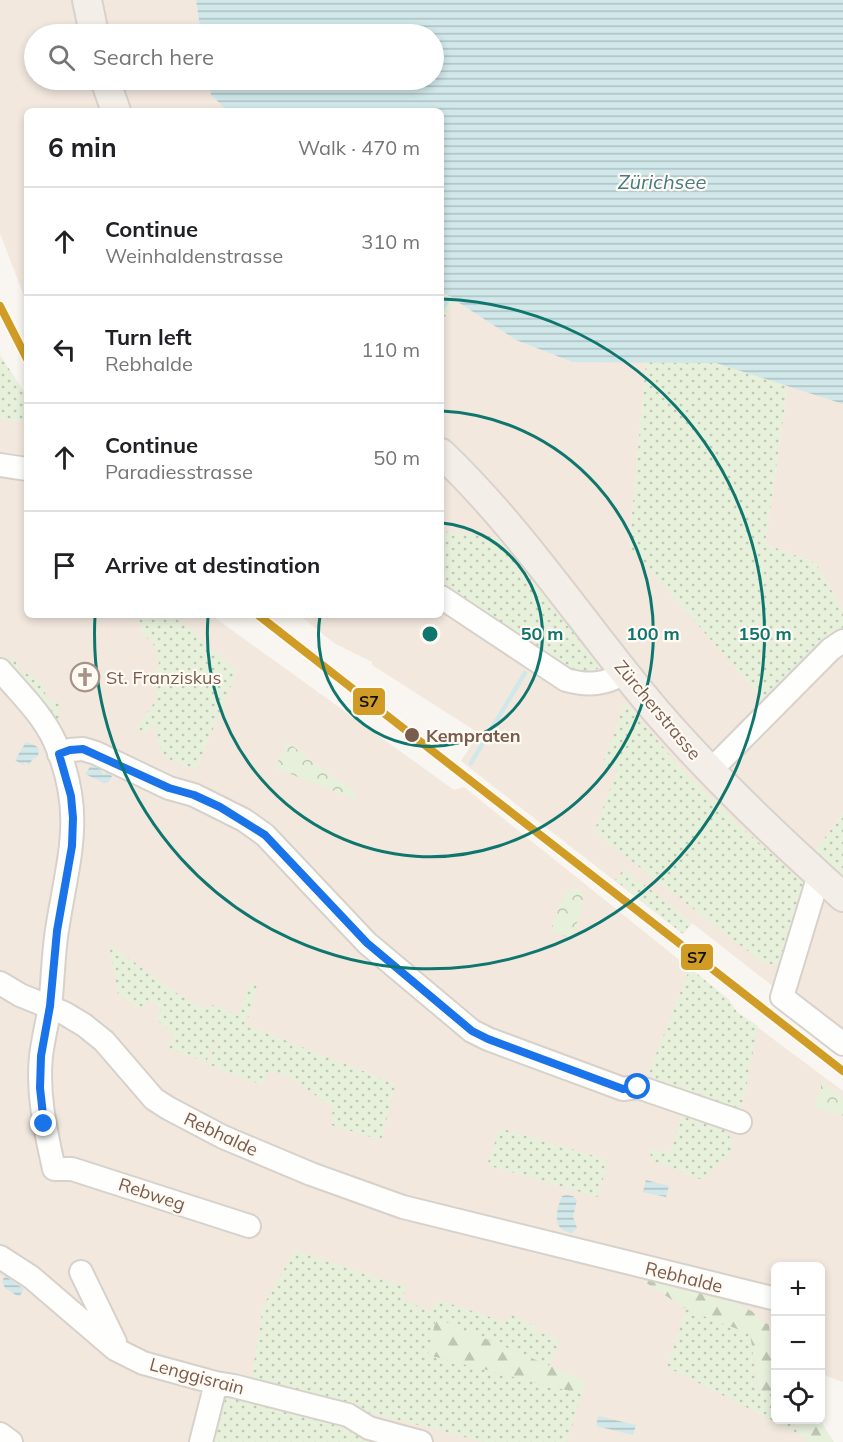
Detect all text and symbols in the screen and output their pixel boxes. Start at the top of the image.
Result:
search box [24,24,444,90]
icon: search [45,41,78,74]
text: Search here [93,43,214,71]
text: 6 min [48,131,117,164]
text: Walk · 470 m [298,135,420,160]
water label: Zürichsee [618,169,706,194]
text: Continue [105,215,198,243]
icon: ahead [48,225,81,258]
text: 310 m [361,229,420,254]
text: Weinhaldenstrasse [105,243,283,268]
text: Turn left [105,323,192,351]
icon: left [48,333,81,366]
text: 110 m [361,337,420,362]
text: Rebhalde [105,351,193,376]
text: Continue [105,431,198,459]
icon: ahead [48,441,81,474]
text: 50 m [373,445,420,470]
text: Paradiesstrasse [105,459,253,484]
icon: arrive [48,549,81,582]
text: Arrive at destination [105,551,320,579]
text: 50 m [521,622,563,645]
text: 100 m [626,622,680,645]
text: 150 m [738,622,792,645]
centre of rings [420,624,440,644]
street label: Zürcherstrasse [610,655,706,765]
church icon: St. Franziskus [69,661,101,693]
place label: St. Franziskus [106,666,221,689]
line badge: S7 [352,687,386,716]
text: S7 [359,691,379,711]
place label: Kempraten [426,724,521,747]
marker: Kempraten [403,726,421,744]
line badge: S7 [680,943,714,971]
text: S7 [687,947,707,967]
route start [624,1073,650,1099]
street label: Rebhalde [180,1107,262,1161]
route end [30,1110,56,1136]
street label: Rebweg [116,1172,188,1216]
street label: Rebhalde [643,1256,725,1298]
map controls [771,1262,825,1424]
button: + [771,1262,825,1316]
button: − [771,1316,825,1370]
street label: Lenggisrain [147,1352,247,1400]
button: locate [771,1370,825,1424]

